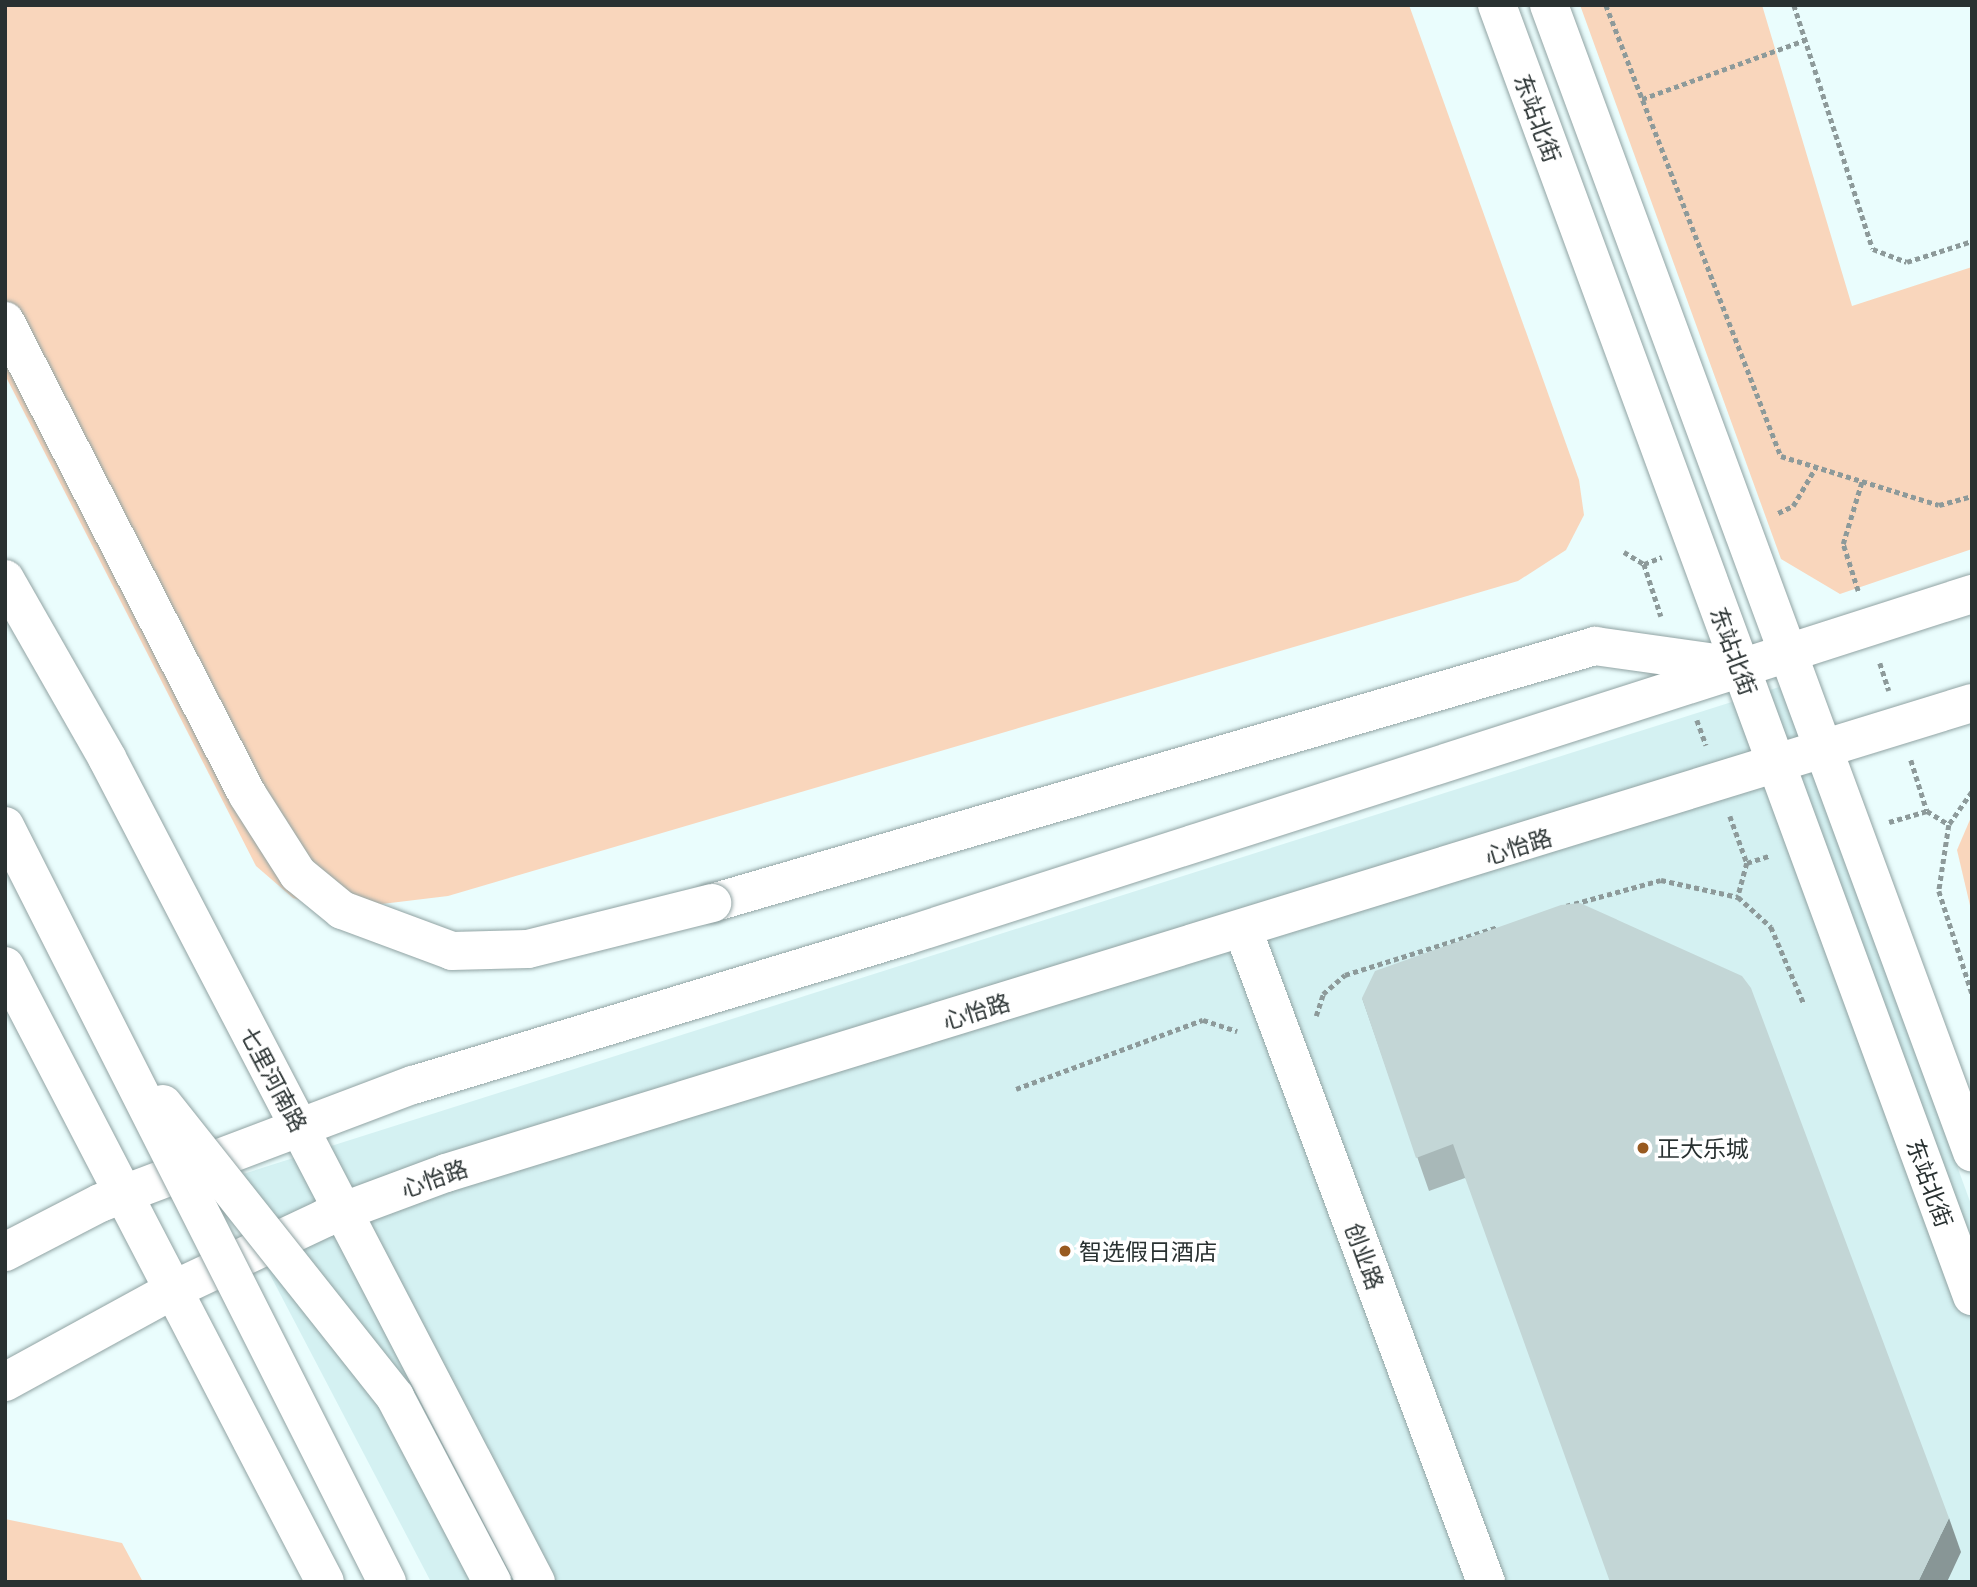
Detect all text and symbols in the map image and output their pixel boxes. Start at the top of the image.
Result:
street label: 东站北街 [1509,70,1567,166]
street label: 东站北街 [1705,603,1763,699]
street label: 心怡路 [1481,823,1555,869]
street label: 心怡路 [939,988,1013,1034]
street label: 七里河南路 [235,1022,313,1136]
place label: 正大乐城 [1657,1134,1749,1162]
street label: 东站北街 [1901,1135,1959,1231]
marker: 正大乐城 [1635,1140,1651,1156]
street label: 心怡路 [397,1154,471,1202]
street label: 创业路 [1340,1219,1390,1293]
place label: 智选假日酒店 [1079,1237,1217,1265]
marker: 智选假日酒店 [1057,1243,1073,1259]

